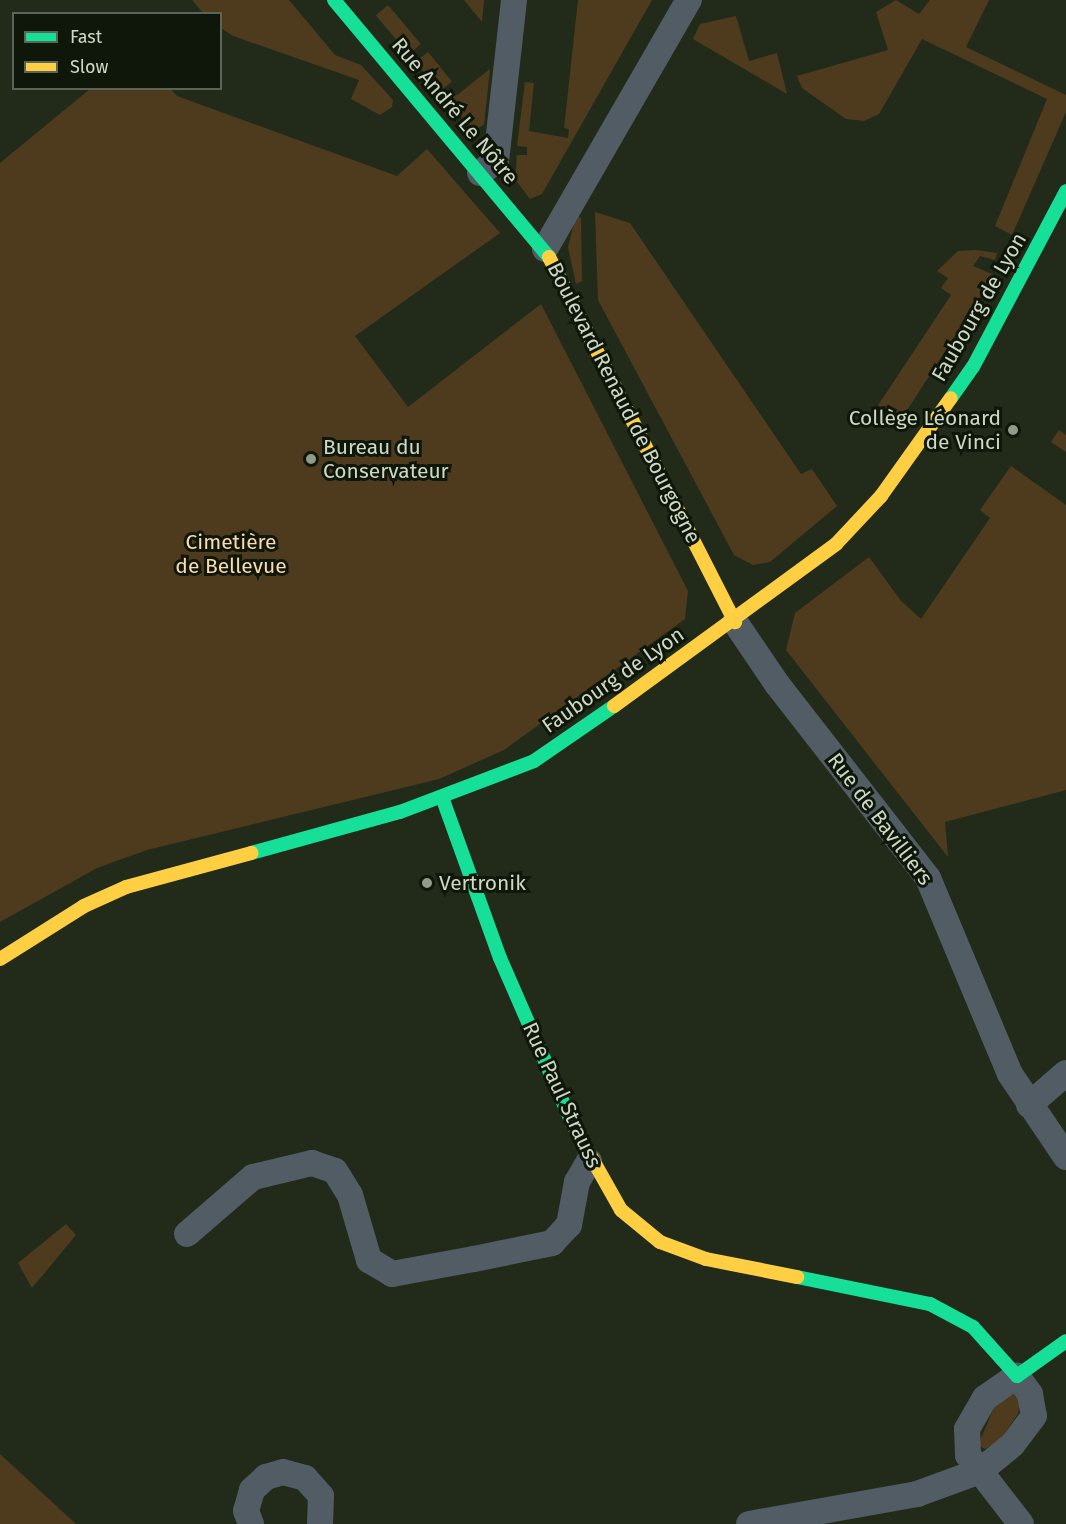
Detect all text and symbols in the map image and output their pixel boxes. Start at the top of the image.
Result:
legend [12,12,222,90]
text: Fast [70,26,102,48]
street label: Rue André Le Nôtre [386,33,524,189]
text: Slow [70,56,108,78]
street label: Faubourg de Lyon [926,228,1032,386]
street label: Boulevard Renaud de Bourgogne [542,258,706,548]
place label: Collège Léonard de Vinci [849,405,1001,455]
marker: Collège Léonard de Vinci [1006,423,1020,437]
place label: Bureau du Conservateur [323,434,449,484]
marker: Bureau du Conservateur [304,452,318,466]
park label: Cimetière de Bellevue [175,529,287,579]
street label: Faubourg de Lyon [537,622,689,738]
street label: Rue de Bavilliers [822,748,938,890]
place label: Vertronik [439,870,526,896]
marker: Vertronik [420,876,434,890]
street label: Rue Paul Strauss [517,1018,607,1172]

